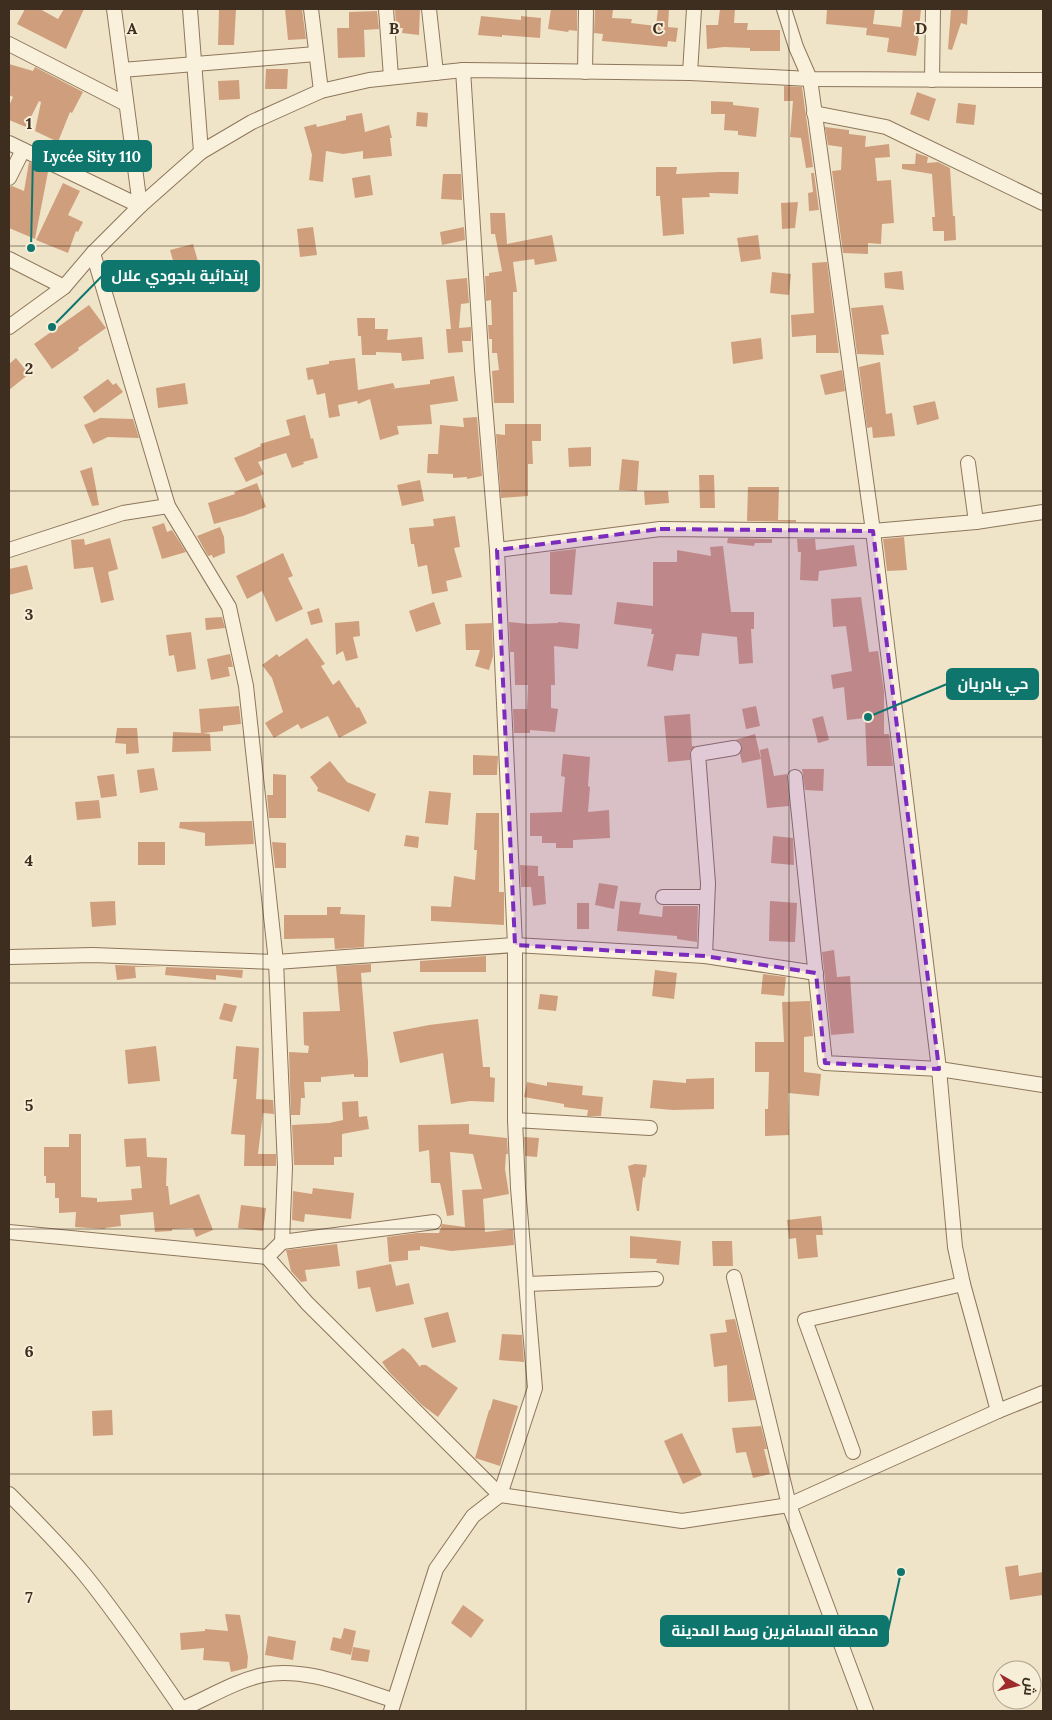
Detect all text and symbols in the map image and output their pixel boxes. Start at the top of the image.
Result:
text: A [127,18,138,38]
text: B [389,18,400,38]
text: C [652,18,664,38]
text: D [915,18,927,38]
text: 1 [26,113,32,133]
callout: Lycée Sity 110 [33,141,151,171]
text: Lycée Sity 110 [43,147,141,166]
callout: إبتدائية بلجودي علال [102,261,259,291]
text: إبتدائية بلجودي علال [112,266,249,288]
text: 2 [25,358,33,378]
text: 3 [25,604,34,624]
callout: حي بادريان [947,669,1038,699]
text: حي بادريان [958,674,1028,696]
text: 4 [25,850,34,870]
text: 5 [25,1095,34,1115]
text: 6 [24,1341,34,1361]
text: 7 [25,1587,33,1607]
callout: محطة المسافرين وسط المدينة [661,1616,888,1646]
text: محطة المسافرين وسط المدينة [671,1621,879,1640]
north arrow [992,1660,1042,1710]
text: ش [1020,1677,1040,1697]

